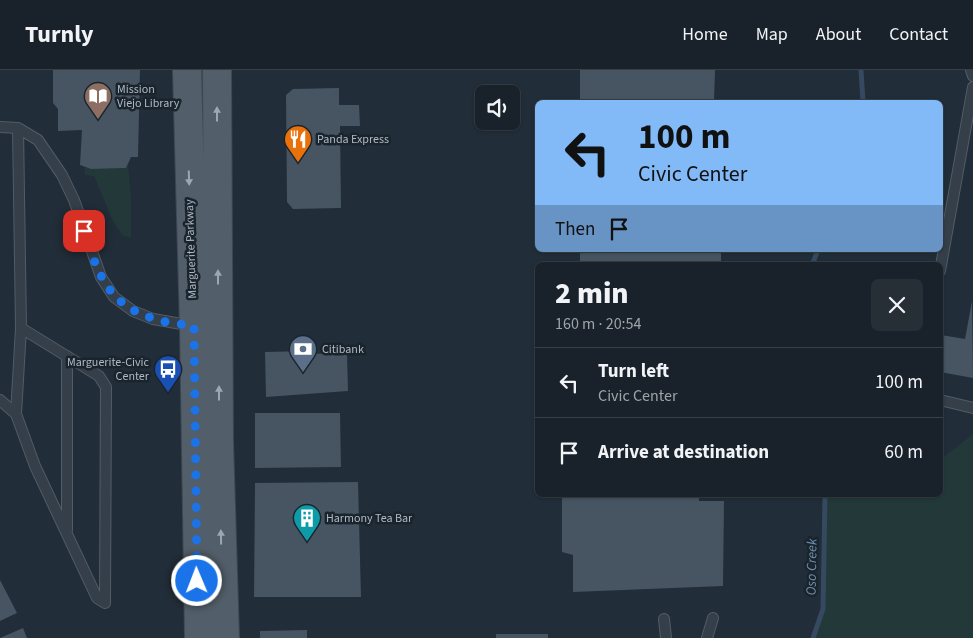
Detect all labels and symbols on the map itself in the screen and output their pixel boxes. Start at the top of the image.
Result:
library icon: Mission Viejo Library [83,81,113,120]
place label: Mission Viejo Library [117,81,180,112]
one-way arrow [213,106,221,122]
restaurant icon: Panda Express [283,124,313,163]
place label: Panda Express [317,131,389,148]
one-way arrow [185,171,193,187]
street label: Marguerite Parkway [181,199,201,299]
pin [63,210,105,252]
one-way arrow [214,268,222,284]
bank icon: Citibank [288,334,318,373]
place label: Citibank [322,341,364,358]
place label: Marguerite-Civic Center [67,354,150,385]
bus stop icon: Marguerite-Civic Center [153,354,183,393]
one-way arrow [214,385,222,401]
building icon: Harmony Tea Bar [292,503,322,542]
place label: Harmony Tea Bar [326,510,413,527]
one-way arrow [217,529,225,545]
water label: Oso Creek [802,538,823,596]
position arrow [170,554,222,606]

